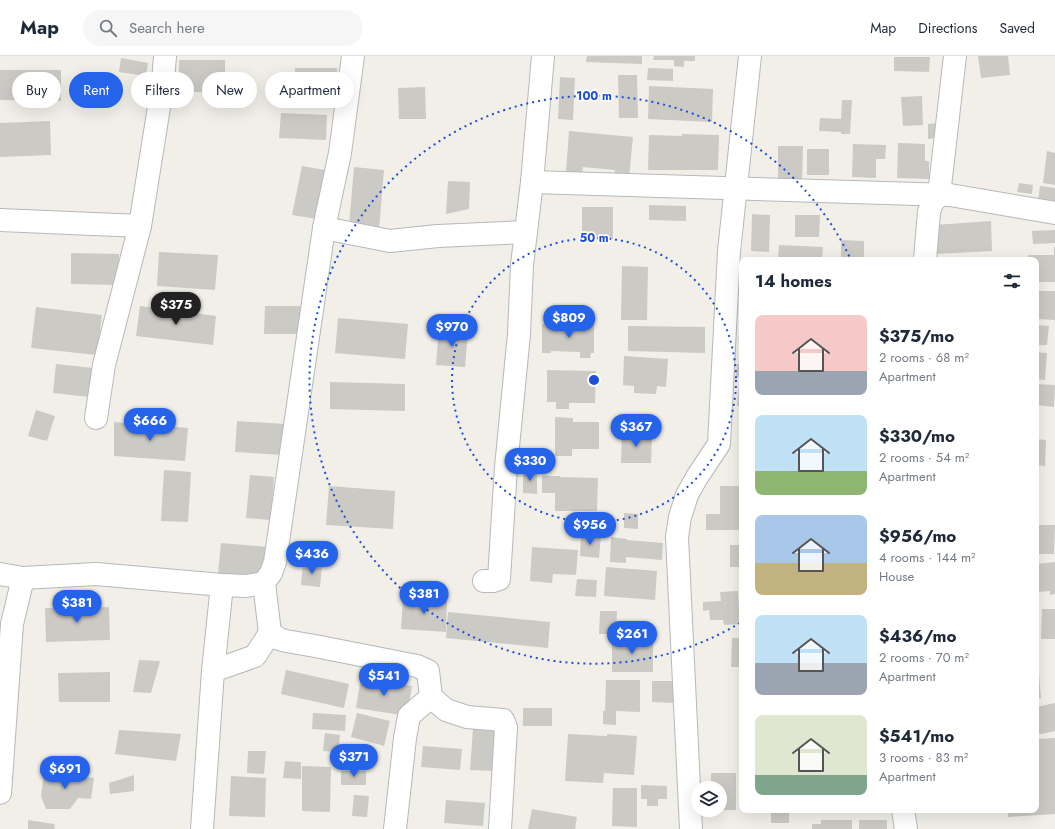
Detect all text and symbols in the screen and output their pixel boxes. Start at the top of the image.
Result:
search box [83,10,363,46]
text: Map [20,14,59,41]
icon: search [97,17,119,39]
text: Search here [129,17,205,39]
text: Map [870,18,896,38]
text: Directions [918,18,978,38]
text: Saved [1000,18,1035,38]
chip: Buy [12,72,61,108]
chip: Rent [69,72,123,108]
chip: Filters [131,72,194,108]
chip: New [202,72,257,108]
chip: Apartment [265,72,354,108]
text: 100 m [576,87,612,105]
text: 50 m [579,229,609,247]
text: 14 homes [755,269,832,293]
icon: filters [1001,270,1023,292]
pin: $375 [152,292,200,326]
text: $375 [160,295,192,314]
pin: $809 [545,305,593,339]
text: $809 [552,308,586,327]
pin: $970 [428,314,476,348]
text: $970 [436,317,468,336]
text: $375/mo [879,324,954,348]
icon: home [787,331,835,379]
text: 2 rooms · 68 m² [879,348,969,367]
text: Apartment [879,367,936,386]
centre of rings [587,373,601,387]
pin: $666 [126,408,174,442]
text: $666 [133,411,167,430]
pin: $367 [612,414,660,448]
text: $367 [620,417,652,436]
text: $330/mo [879,424,955,448]
icon: home [787,431,835,479]
pin: $330 [506,448,554,482]
text: 2 rooms · 54 m² [879,448,969,467]
text: $330 [514,451,546,470]
text: Apartment [879,467,936,486]
pin: $956 [566,512,614,546]
text: $956 [573,515,607,534]
text: $956/mo [879,524,956,548]
icon: home [787,531,835,579]
pin: $436 [288,541,336,575]
text: $436 [295,544,329,563]
text: 4 rooms · 144 m² [879,548,976,567]
text: House [879,567,914,586]
pin: $381 [400,581,448,615]
text: $381 [409,584,439,603]
pin: $381 [53,590,101,624]
text: $381 [62,593,92,612]
pin: $261 [608,621,656,655]
text: $261 [616,624,648,643]
text: $436/mo [879,624,957,648]
icon: home [787,631,835,679]
text: 2 rooms · 70 m² [879,648,969,667]
pin: $541 [360,663,408,697]
text: $541 [368,666,400,685]
text: Apartment [879,667,936,686]
text: $541/mo [879,724,954,748]
icon: home [787,731,835,779]
pin: $371 [330,744,378,778]
text: $371 [339,747,369,766]
text: 3 rooms · 83 m² [879,748,968,767]
pin: $691 [41,756,89,790]
text: $691 [49,759,81,778]
text: Apartment [879,767,936,786]
map controls [691,781,727,817]
button: layers [691,781,727,817]

